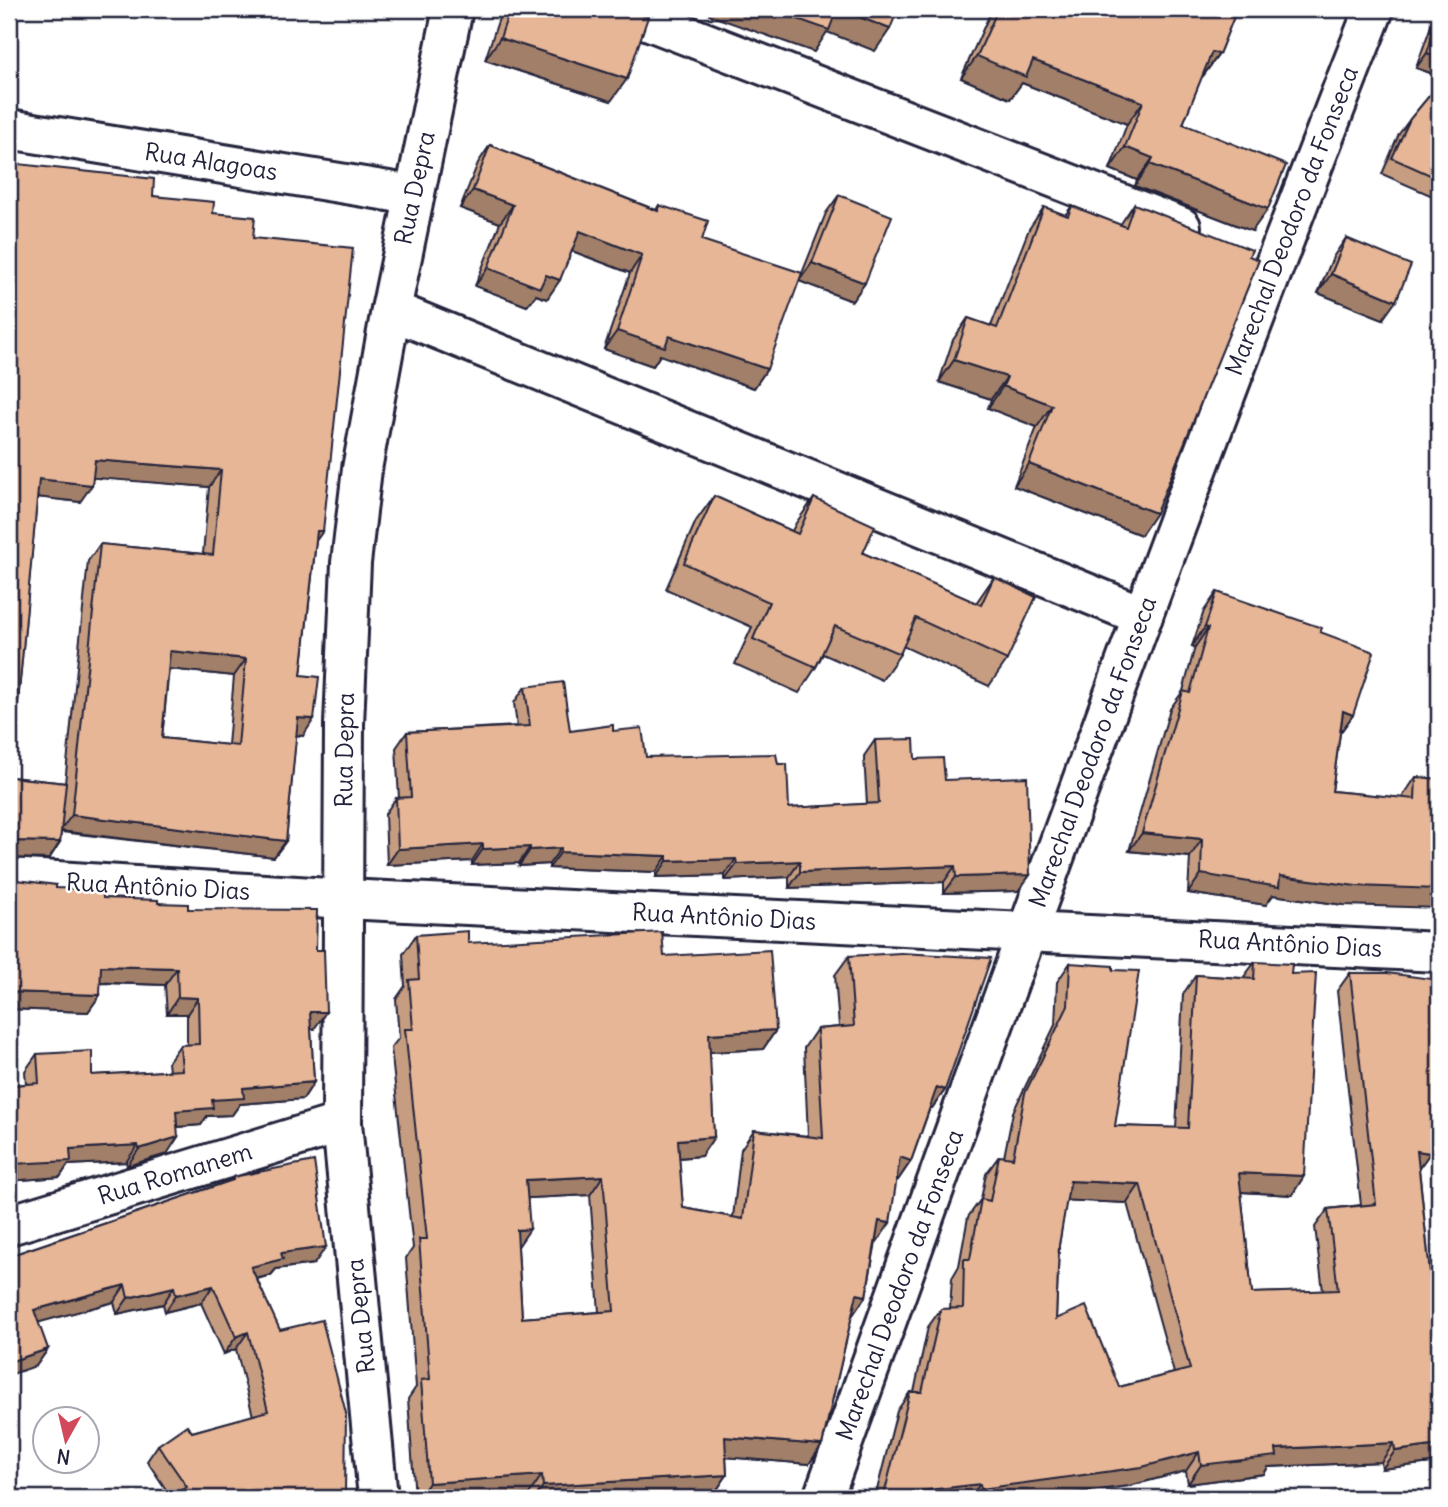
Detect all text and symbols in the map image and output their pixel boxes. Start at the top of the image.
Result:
street label: Marechal Deodoro da Fonseca [1218,62,1364,379]
street label: Rua Depra [387,128,441,247]
street label: Rua Alagoas [142,136,280,186]
street label: Marechal Deodoro da Fonseca [1022,592,1162,911]
street label: Rua Depra [328,692,360,808]
street label: Rua Antônio Dias [65,866,251,906]
street label: Rua Antônio Dias [631,896,817,936]
street label: Rua Antônio Dias [1197,923,1383,963]
street label: Marechal Deodoro da Fonseca [829,1125,969,1444]
street label: Rua Romanem [94,1135,255,1211]
street label: Rua Depra [339,1257,381,1375]
north arrow [32,1406,102,1476]
text: N [55,1444,72,1470]

